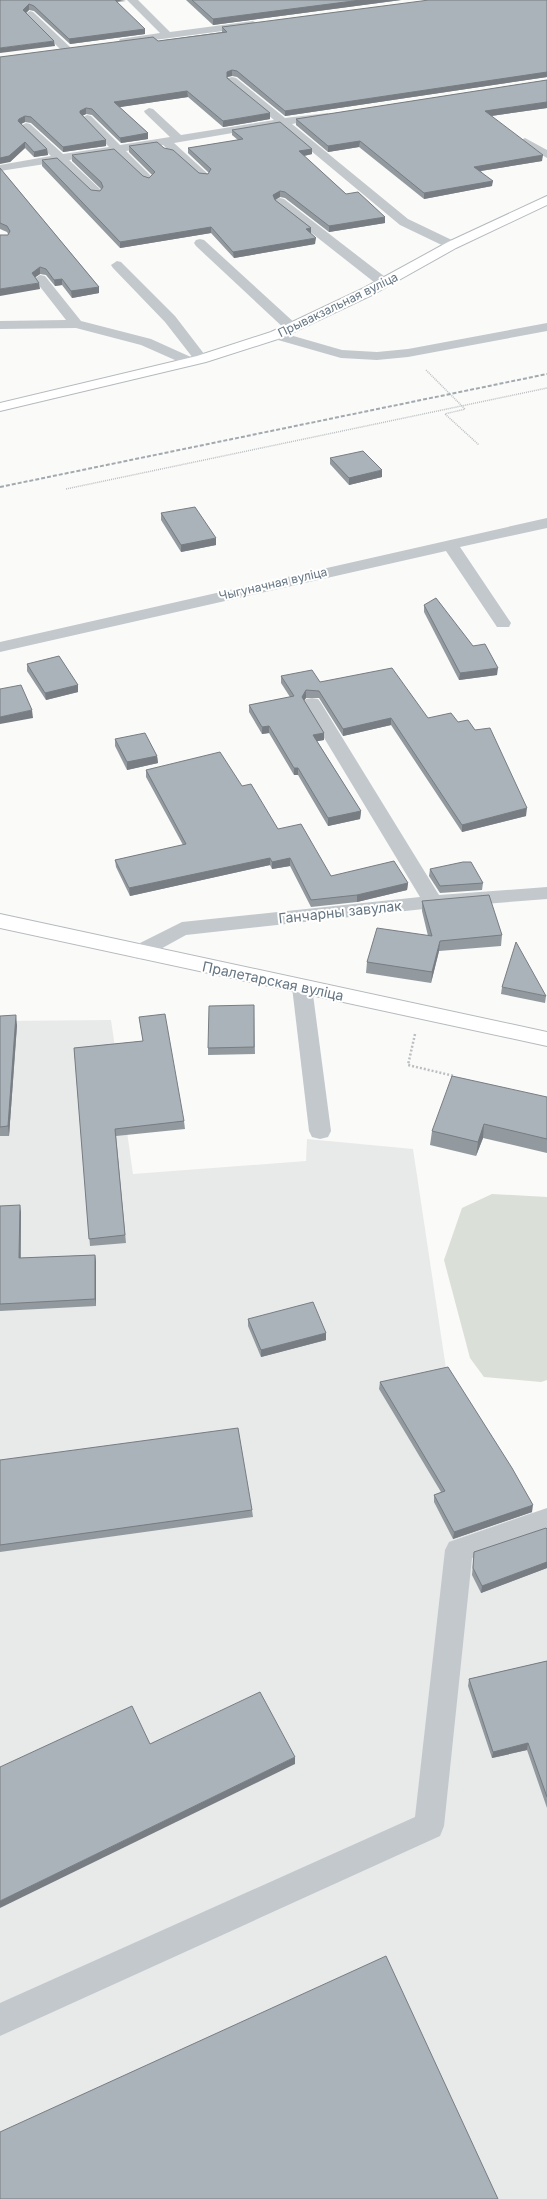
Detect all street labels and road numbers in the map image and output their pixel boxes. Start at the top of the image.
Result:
street label: Прывакзальная вуліца [275,269,400,340]
street label: Чыгуначная вуліца [217,564,329,603]
street label: Ганчарны завулак [278,897,403,926]
street label: Пралетарская вуліца [201,957,345,1004]

